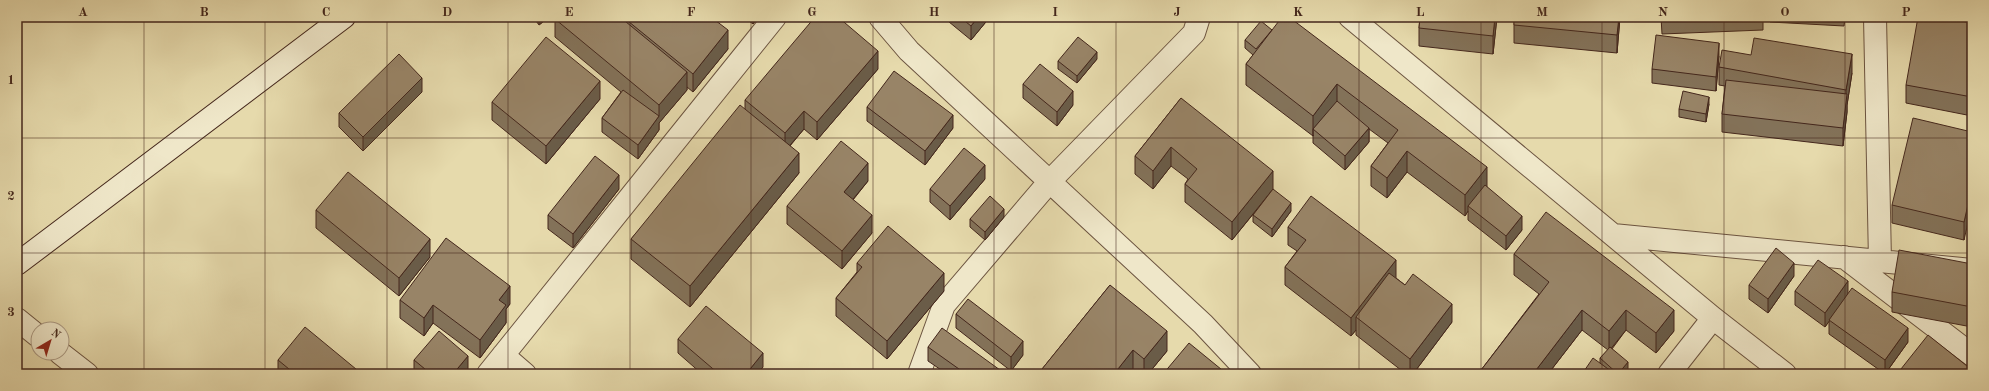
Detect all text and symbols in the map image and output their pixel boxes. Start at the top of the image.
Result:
text: A [78,6,88,19]
text: B [199,6,209,19]
text: C [322,6,330,19]
text: D [442,6,452,19]
text: E [565,6,574,19]
text: F [687,6,696,19]
text: G [807,6,817,19]
text: H [929,6,940,19]
text: I [1052,6,1058,19]
text: J [1173,6,1181,19]
text: K [1293,6,1303,19]
text: L [1416,6,1425,19]
text: M [1536,6,1548,19]
text: N [1658,6,1668,19]
text: O [1780,6,1790,19]
text: P [1901,6,1911,19]
text: 1 [7,74,15,87]
text: 2 [7,190,15,203]
text: 3 [7,306,15,319]
north arrow [30,321,70,361]
text: N [49,327,62,342]

